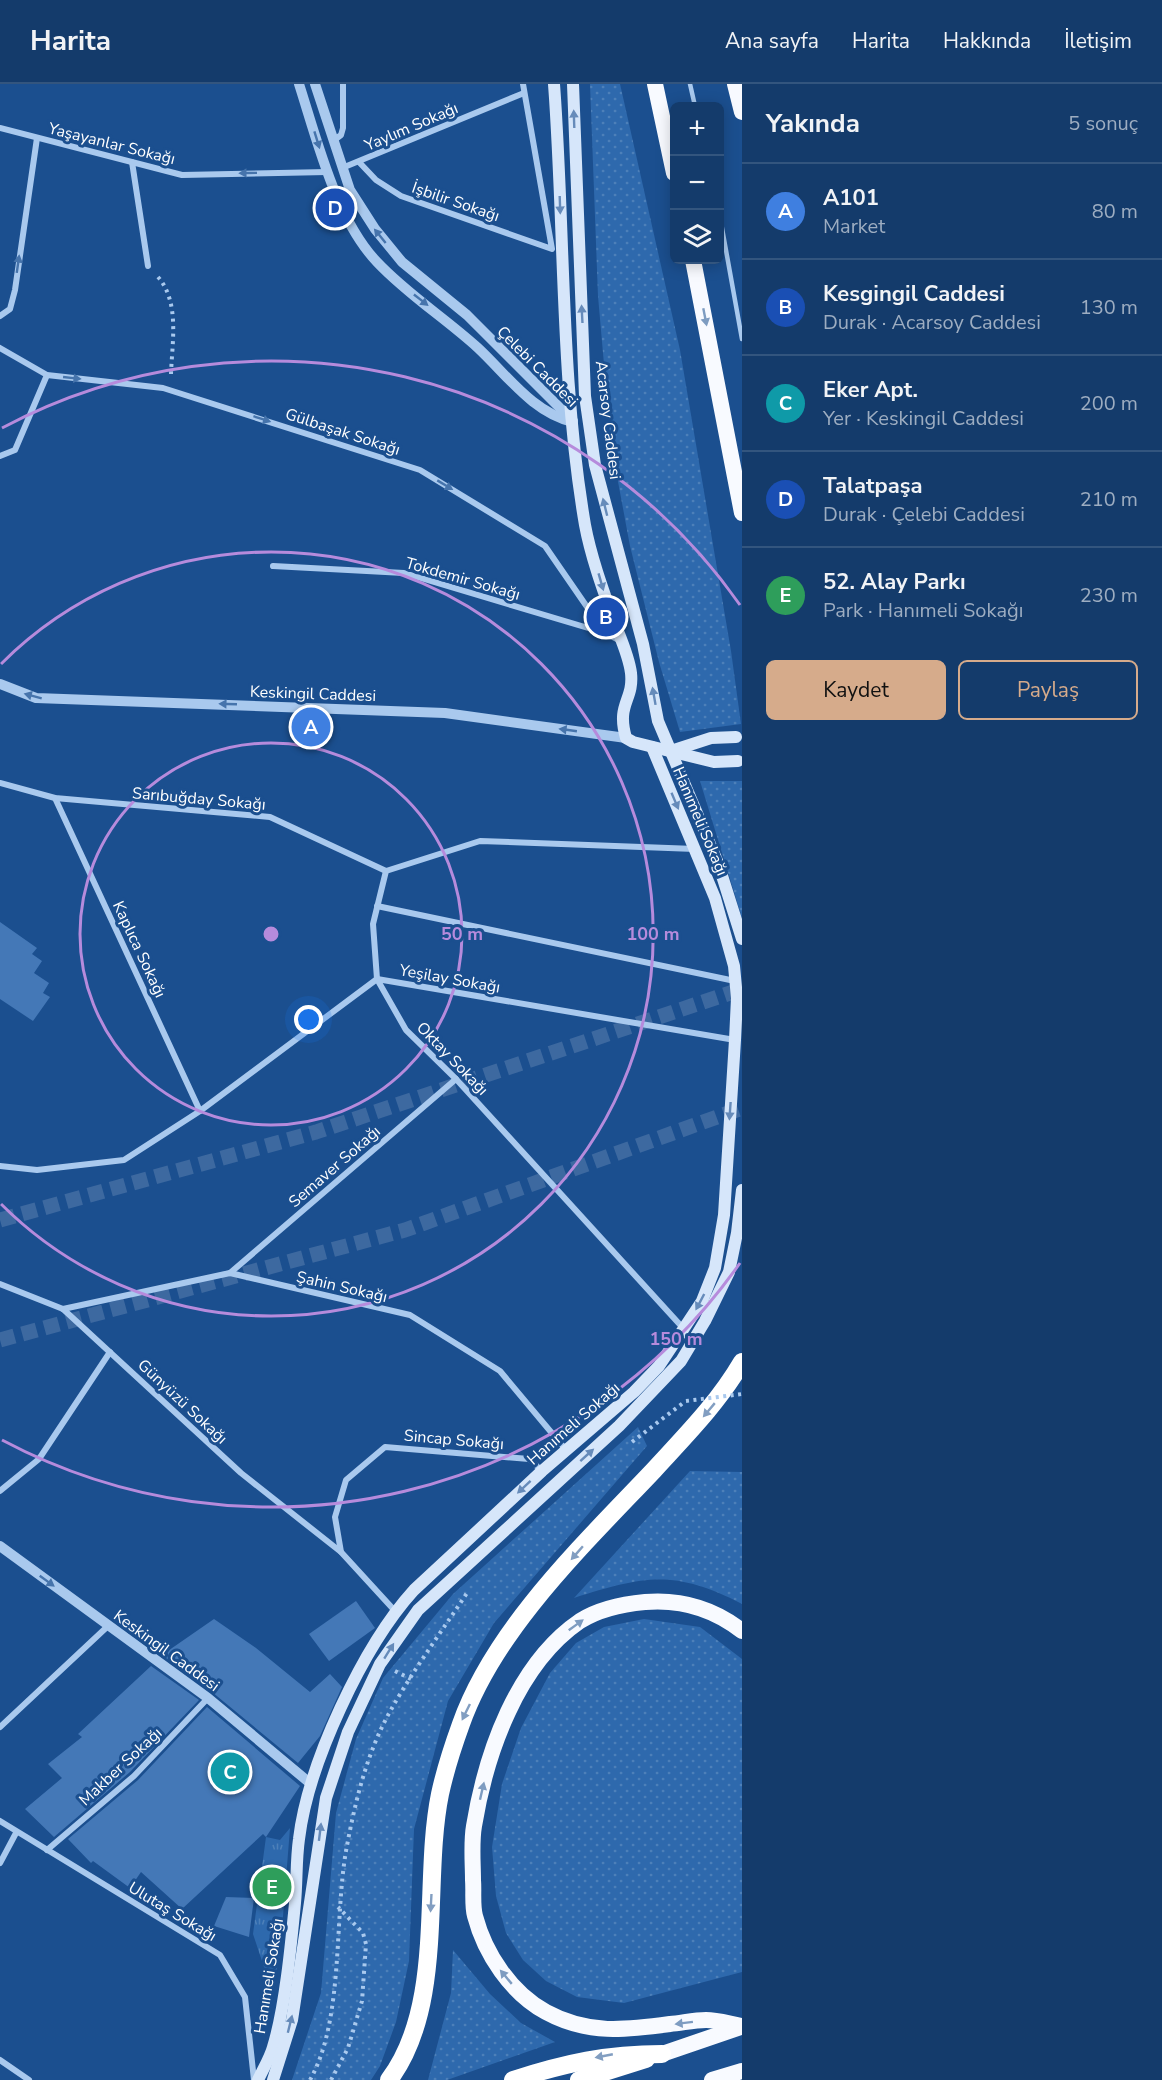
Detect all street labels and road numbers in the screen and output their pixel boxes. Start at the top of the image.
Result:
street label: Yaylım Sokağı [360,97,461,157]
street label: Yaşayanlar Sokağı [45,117,177,170]
street label: İşbilir Sokağı [409,177,502,227]
street label: Çelebi Caddesi [492,321,583,412]
street label: Acarsoy Caddesi [590,360,626,481]
street label: Gülbaşak Sokağı [282,403,403,461]
street label: Tokdemir Sokağı [403,552,523,606]
street label: Keskingil Caddesi [249,681,376,707]
street label: Hanımeli Sokağı [667,763,733,879]
street label: Sarıbuğday Sokağı [131,782,266,816]
street label: Kaplıca Sokağı [107,897,171,1001]
street label: Yeşilay Sokağı [397,959,502,999]
street label: Oktay Sokağı [411,1017,493,1100]
street label: Semaver Sokağı [284,1121,385,1213]
street label: Şahin Sokağı [294,1266,389,1308]
street label: Günyüzü Sokağı [133,1354,232,1449]
street label: Hanımeli Sokağı [522,1377,625,1470]
street label: Sincap Sokağı [403,1425,505,1455]
street label: Keskingil Caddesi [109,1605,224,1697]
street label: Makber Sokağı [74,1723,167,1811]
street label: Ulutaş Sokağı [124,1877,221,1947]
street label: Hanımeli Sokağı [249,1917,289,2035]

